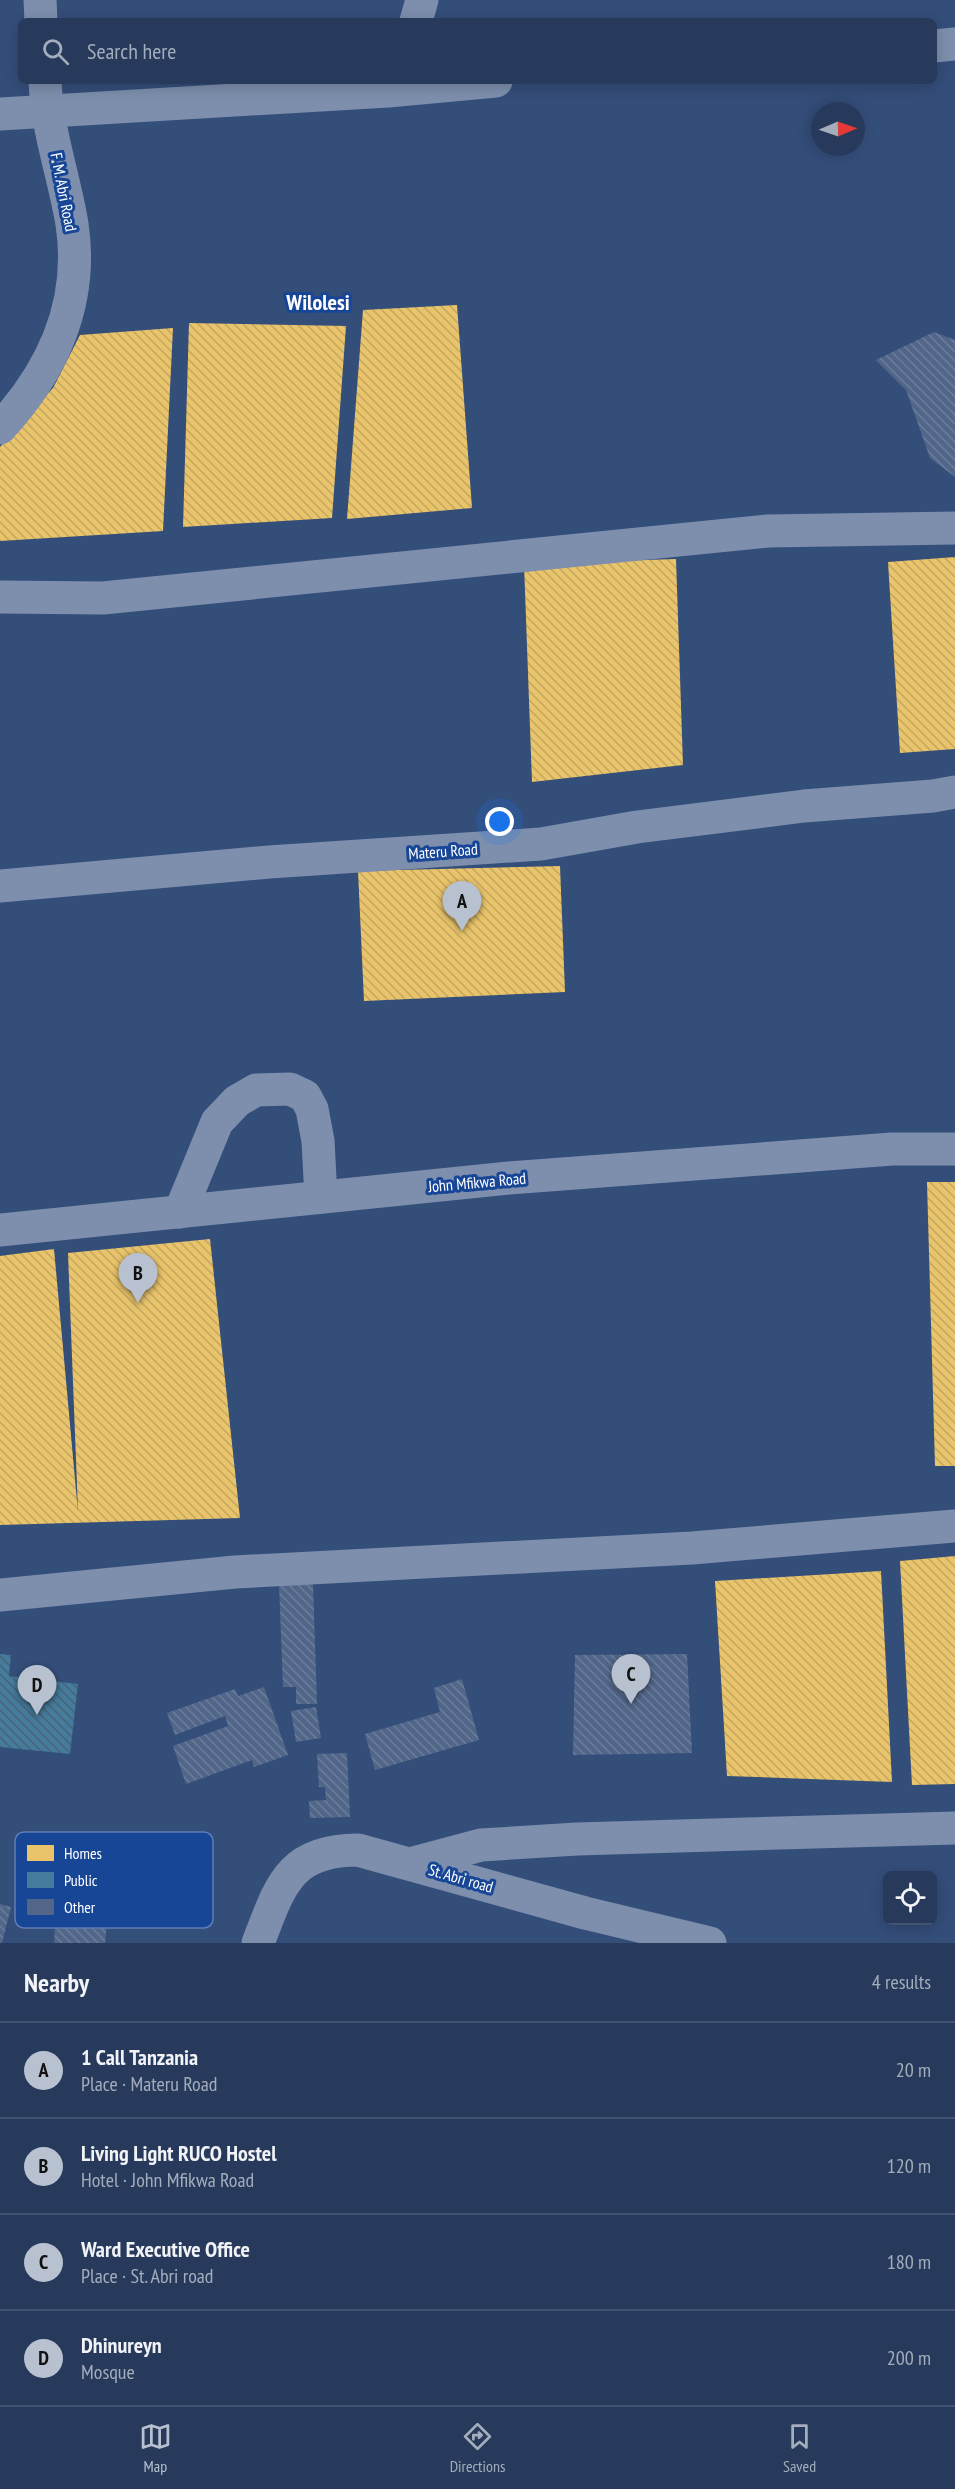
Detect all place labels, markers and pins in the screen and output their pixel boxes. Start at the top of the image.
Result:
pin: A [442,882,482,931]
pin: B [118,1254,158,1303]
pin: C [612,1654,650,1704]
pin: D [18,1666,57,1715]

